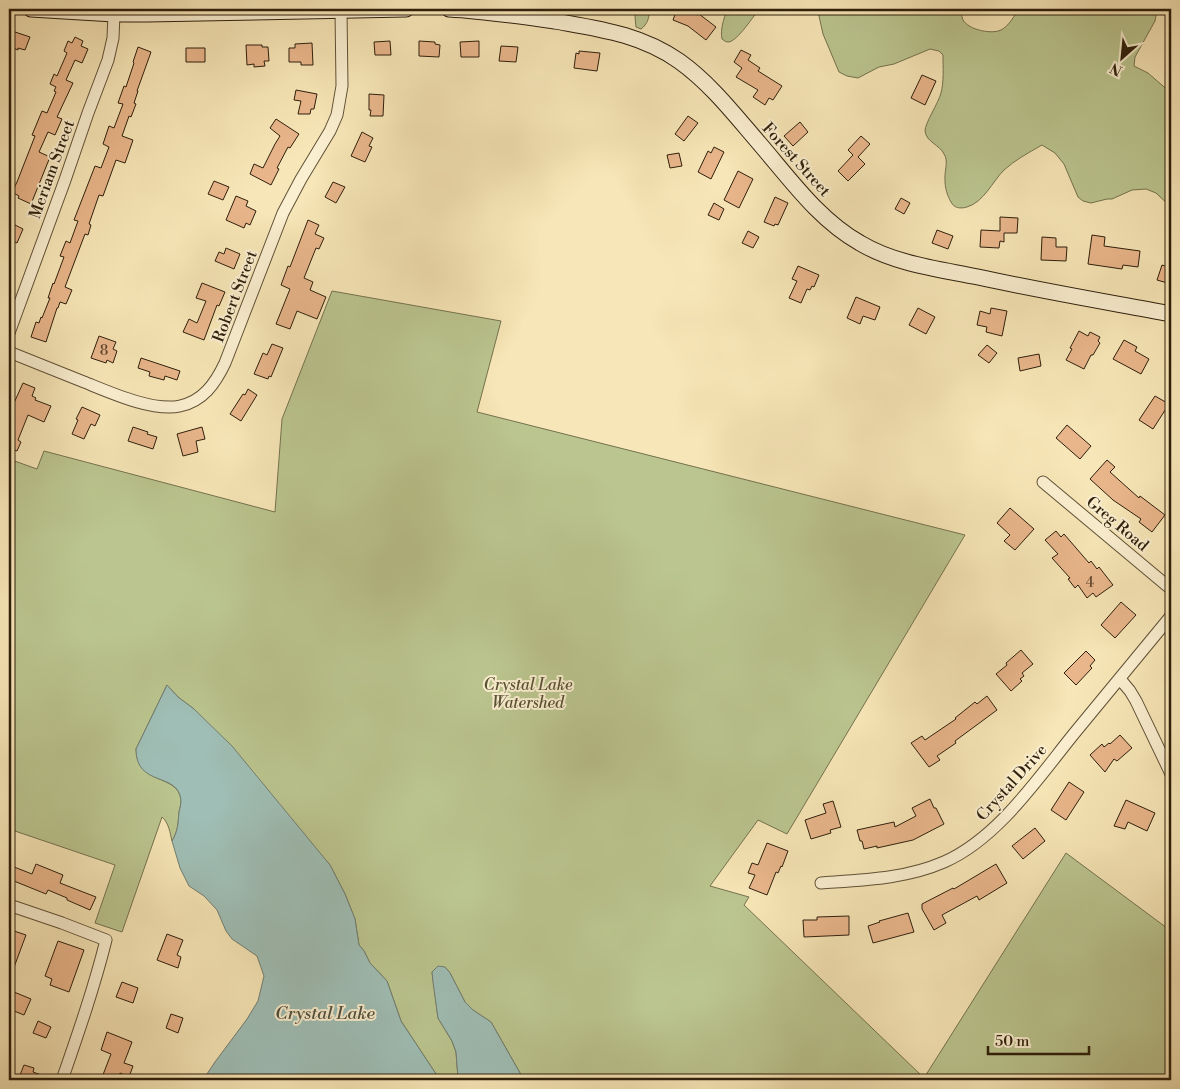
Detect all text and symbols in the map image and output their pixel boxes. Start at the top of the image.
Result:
north arrow [1098,32,1148,82]
text: N [1108,58,1126,79]
street label: Meriam Street [25,117,79,221]
street label: Forest Street [758,118,835,201]
street label: Robert Street [208,247,262,345]
house number: 8 [100,342,108,360]
street label: Greg Road [1082,492,1153,556]
house number: 4 [1086,574,1094,592]
park label: Crystal Lake Watershed [484,675,573,713]
street label: Crystal Drive [972,740,1051,825]
water label: Crystal Lake [275,1002,376,1025]
scale bar [988,1024,1089,1056]
text: 50 m [995,1032,1029,1051]

